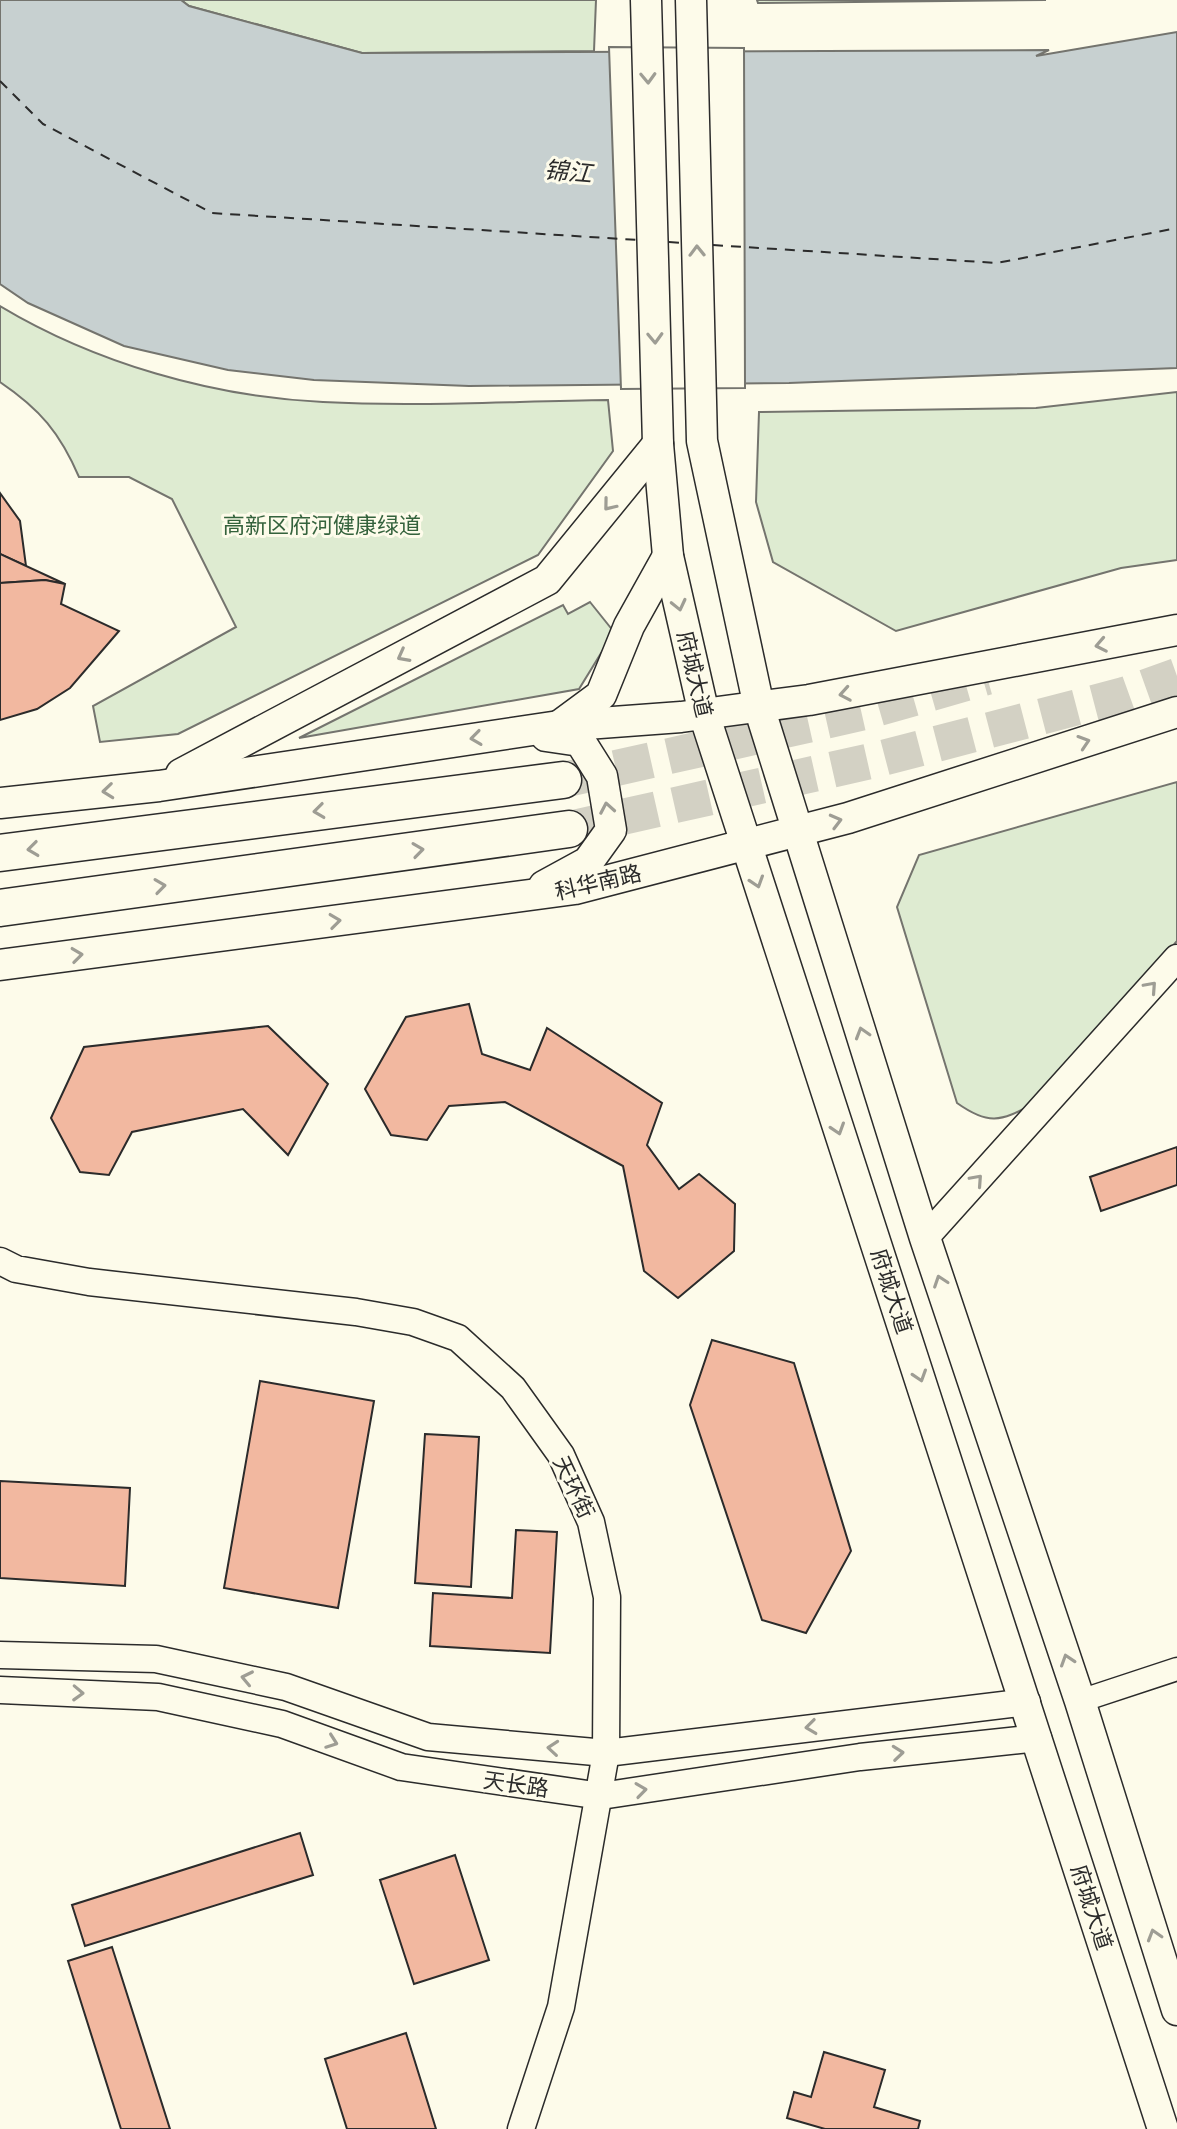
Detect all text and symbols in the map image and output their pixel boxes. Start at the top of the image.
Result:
one-way arrow [640,72,657,85]
water label: 锦江 [543,154,596,189]
one-way arrow [689,244,706,257]
one-way arrow [647,332,664,345]
one-way arrow [604,496,619,510]
park label: 高新区府河健康绿道 [223,511,421,539]
one-way arrow [670,597,687,611]
street label: 府城大道 [671,628,719,720]
one-way arrow [1094,636,1108,653]
one-way arrow [397,647,412,662]
one-way arrow [838,684,852,701]
one-way arrow [469,729,483,746]
one-way arrow [1076,736,1090,752]
one-way arrow [101,783,114,800]
one-way arrow [600,801,617,815]
one-way arrow [312,803,325,820]
one-way arrow [829,814,843,830]
one-way arrow [26,840,40,857]
one-way arrow [411,842,425,859]
street label: 科华南路 [552,858,644,906]
one-way arrow [748,874,764,888]
one-way arrow [154,878,167,895]
one-way arrow [328,913,342,930]
one-way arrow [71,946,84,963]
one-way arrow [1142,981,1156,996]
one-way arrow [855,1027,871,1041]
one-way arrow [829,1121,845,1135]
one-way arrow [968,1175,982,1190]
street label: 府城大道 [865,1245,919,1337]
one-way arrow [933,1275,950,1289]
one-way arrow [910,1368,926,1382]
street label: 天环街 [547,1451,601,1523]
one-way arrow [1060,1654,1076,1668]
one-way arrow [240,1670,254,1687]
one-way arrow [72,1685,85,1702]
one-way arrow [804,1718,817,1735]
one-way arrow [324,1732,338,1749]
one-way arrow [546,1740,559,1757]
one-way arrow [892,1745,905,1762]
street label: 天长路 [481,1766,551,1802]
one-way arrow [634,1782,648,1799]
street label: 府城大道 [1065,1861,1119,1953]
one-way arrow [1147,1929,1163,1942]

